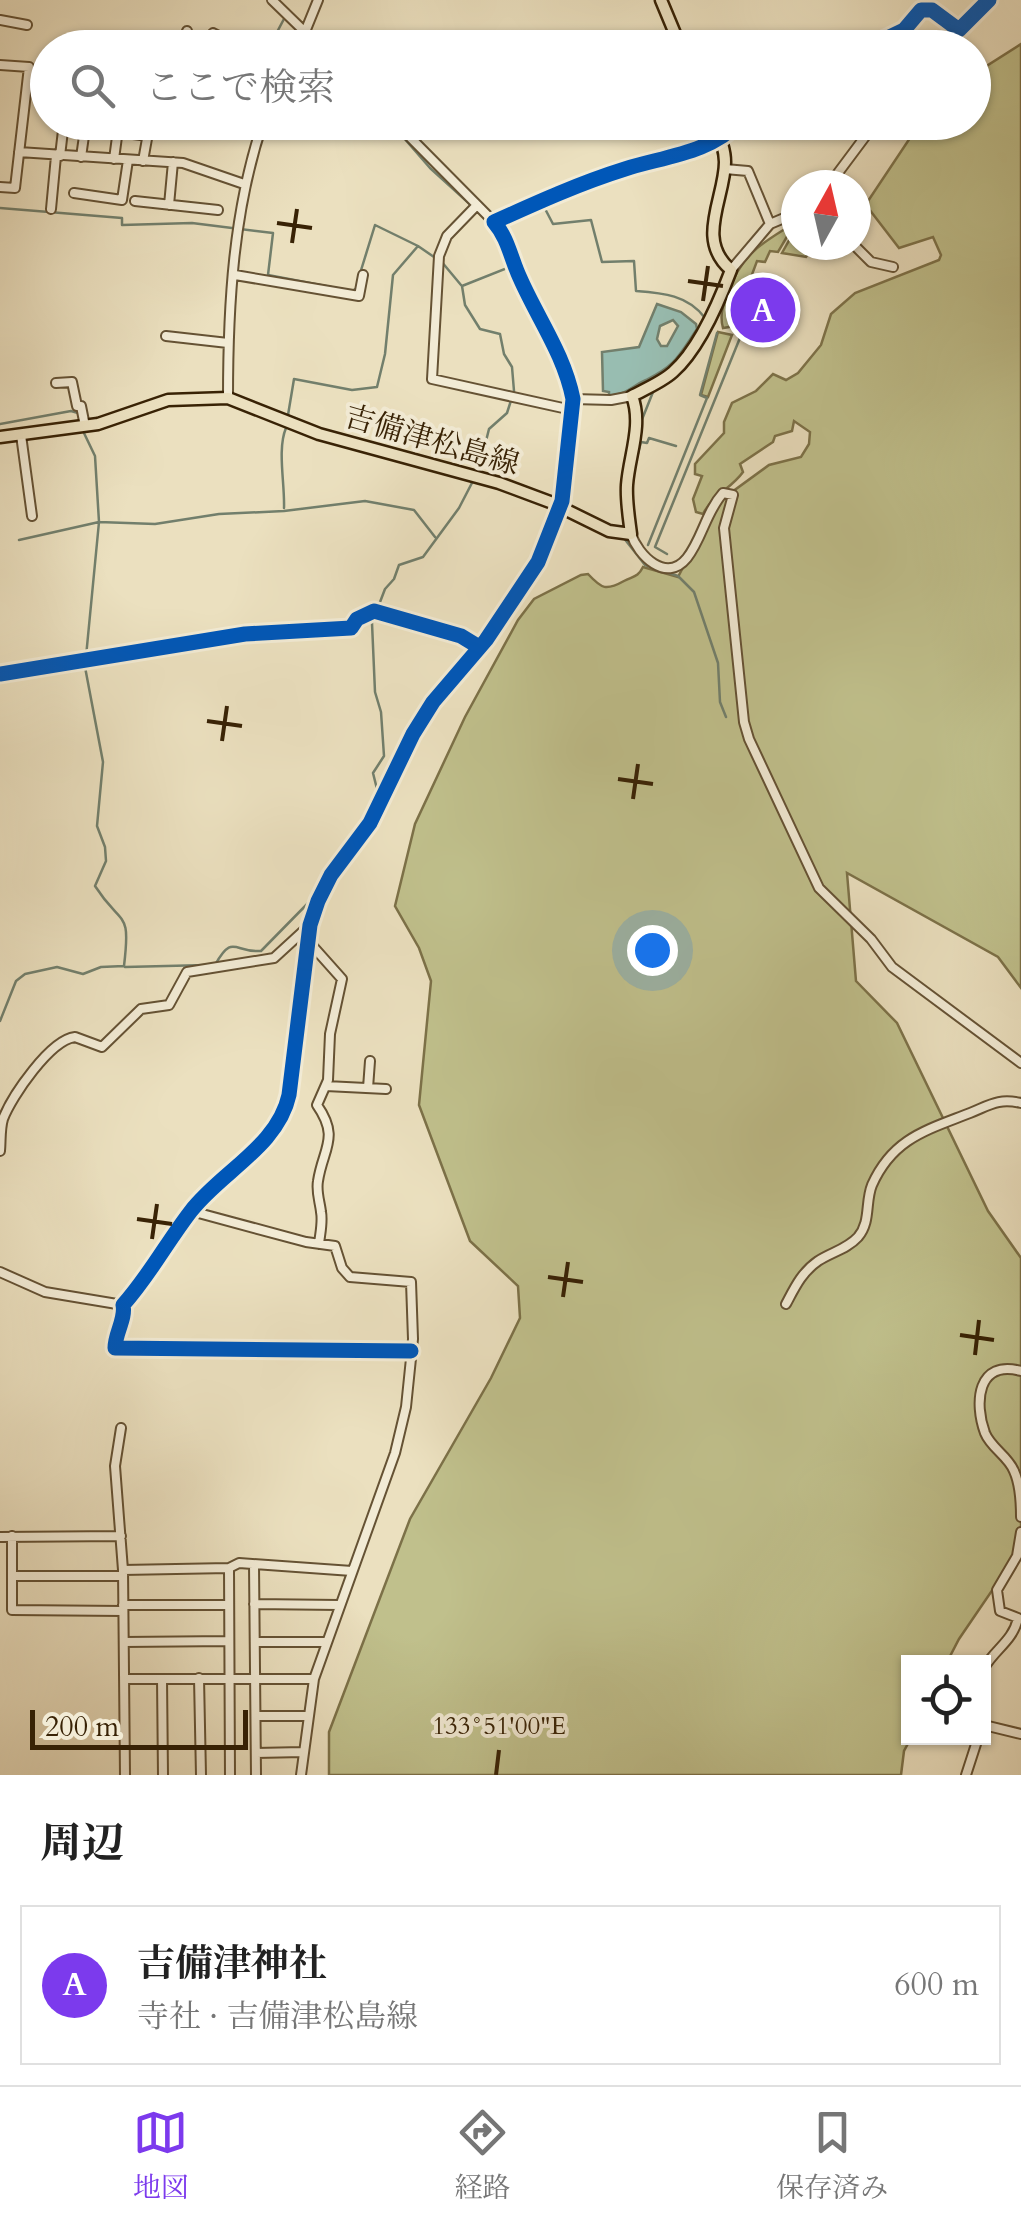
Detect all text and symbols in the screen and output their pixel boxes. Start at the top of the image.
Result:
search box [30,30,991,140]
icon: search [65,58,120,113]
text: ここで検索 [145,62,335,114]
north arrow [781,170,871,260]
pin: A [730,272,796,348]
street label: 吉備津松島線 [340,396,524,485]
your location [627,925,678,976]
map controls [901,1655,991,1745]
button: locate [901,1655,991,1745]
scale bar [30,1705,248,1750]
text: 200 m [45,1708,119,1746]
text: 133°51'00"E [432,1709,566,1743]
text: 周辺 [40,1815,124,1872]
text: 吉備津神社 [137,1938,327,1990]
text: A [62,1963,87,2007]
text: 600 m [894,1963,979,2007]
text: 寺社 · 吉備津松島線 [137,1995,418,2039]
tab: 地図 [133,2105,189,2207]
tab: 経路 [454,2105,510,2207]
tab: 保存済み [776,2105,888,2207]

